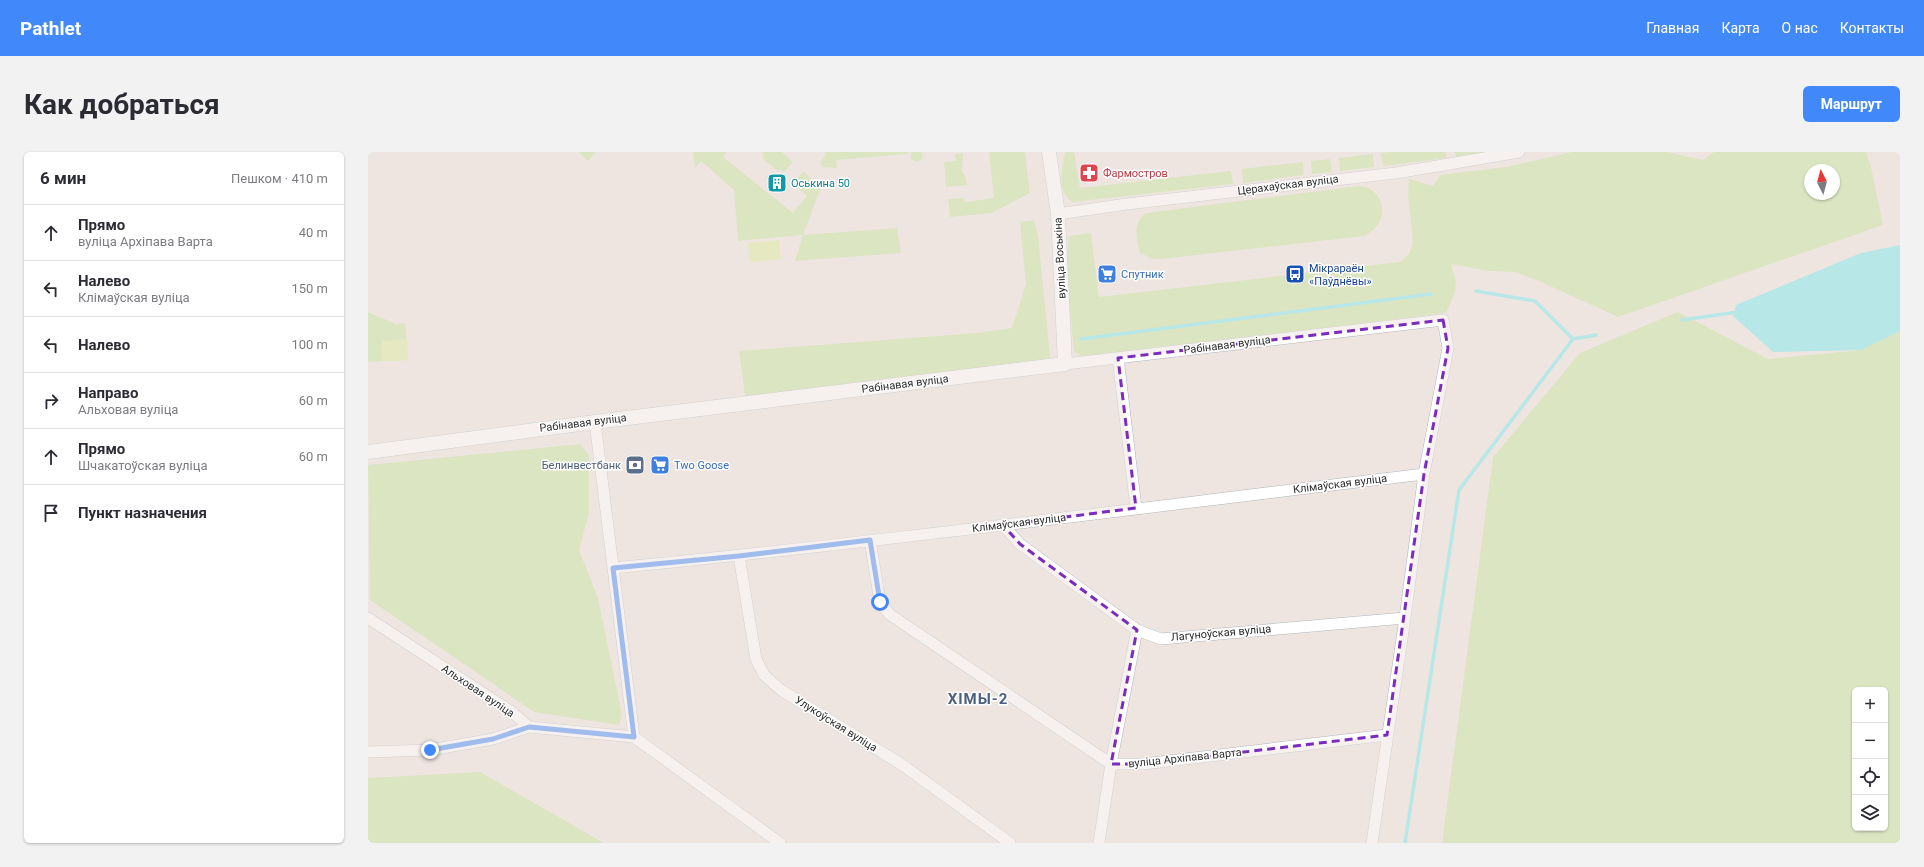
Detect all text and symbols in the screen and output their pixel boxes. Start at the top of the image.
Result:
text: Pathlet [20,17,81,40]
text: Главная [1646,20,1699,36]
text: Карта [1721,20,1760,36]
text: О нас [1782,20,1818,36]
text: Контакты [1840,20,1904,36]
button: Маршрут [1803,86,1900,122]
text: Как добраться [24,88,220,121]
pharmacy icon: Фармостров [1078,162,1100,184]
north arrow [1804,164,1840,200]
place label: Фармостров [1103,167,1168,180]
text: 6 мин [40,168,86,188]
text: Пешком · 410 m [231,171,328,186]
building icon: Оськина 50 [766,172,788,194]
street label: Церахаўская вуліца [1237,172,1339,198]
place label: Оськина 50 [791,177,850,190]
text: Прямо [78,216,125,234]
street label: вуліца Воськіна [1051,217,1069,299]
icon: ahead [40,222,62,244]
text: 40 m [299,225,328,240]
text: вуліца Архіпава Варта [78,234,213,249]
place label: Мікрараён «Паўднёвы» [1309,262,1372,288]
supermarket icon: Спутник [1096,263,1118,285]
bus stop icon: Мікрараён «Паўднёвы» [1284,263,1306,285]
place label: Спутник [1121,268,1164,281]
text: Налево [78,272,130,290]
icon: left [40,278,62,300]
text: 150 m [291,281,328,296]
text: Клімаўская вуліца [78,290,190,305]
street label: Рабінавая вуліца [1183,333,1271,357]
icon: left [40,334,62,356]
text: Налево [78,336,130,354]
text: 100 m [291,337,328,352]
street label: Рабінавая вуліца [861,372,949,396]
text: Направо [78,384,139,402]
icon: right [40,390,62,412]
text: 60 m [299,393,328,408]
text: Альховая вуліца [78,402,178,417]
street label: Рабінавая вуліца [539,411,627,435]
text: Прямо [78,440,125,458]
icon: ahead [40,446,62,468]
text: 60 m [299,449,328,464]
bank icon: Белинвестбанк [624,454,646,476]
supermarket icon: Two Goose [649,454,671,476]
text: Шчакатоўская вуліца [78,458,208,473]
place label: Белинвестбанк [542,459,621,472]
place label: Two Goose [674,459,729,472]
street label: Клімаўская вуліца [1292,472,1388,496]
icon: arrive [40,502,62,524]
text: Пункт назначения [78,504,207,522]
street label: Клімаўская вуліца [971,511,1067,535]
route start [871,593,889,611]
street label: Лагуноўская вуліца [1170,622,1272,644]
street label: Альховая вуліца [439,662,517,720]
map controls [1852,687,1888,831]
button: + [1852,687,1888,723]
district label: ХІМЫ-2 [948,690,1008,708]
street label: Улукоўская вуліца [792,693,880,755]
button: − [1852,723,1888,759]
route end [421,741,439,759]
street label: вуліца Архіпава Варта [1128,746,1242,770]
button: locate [1852,759,1888,795]
button: layers [1852,795,1888,831]

